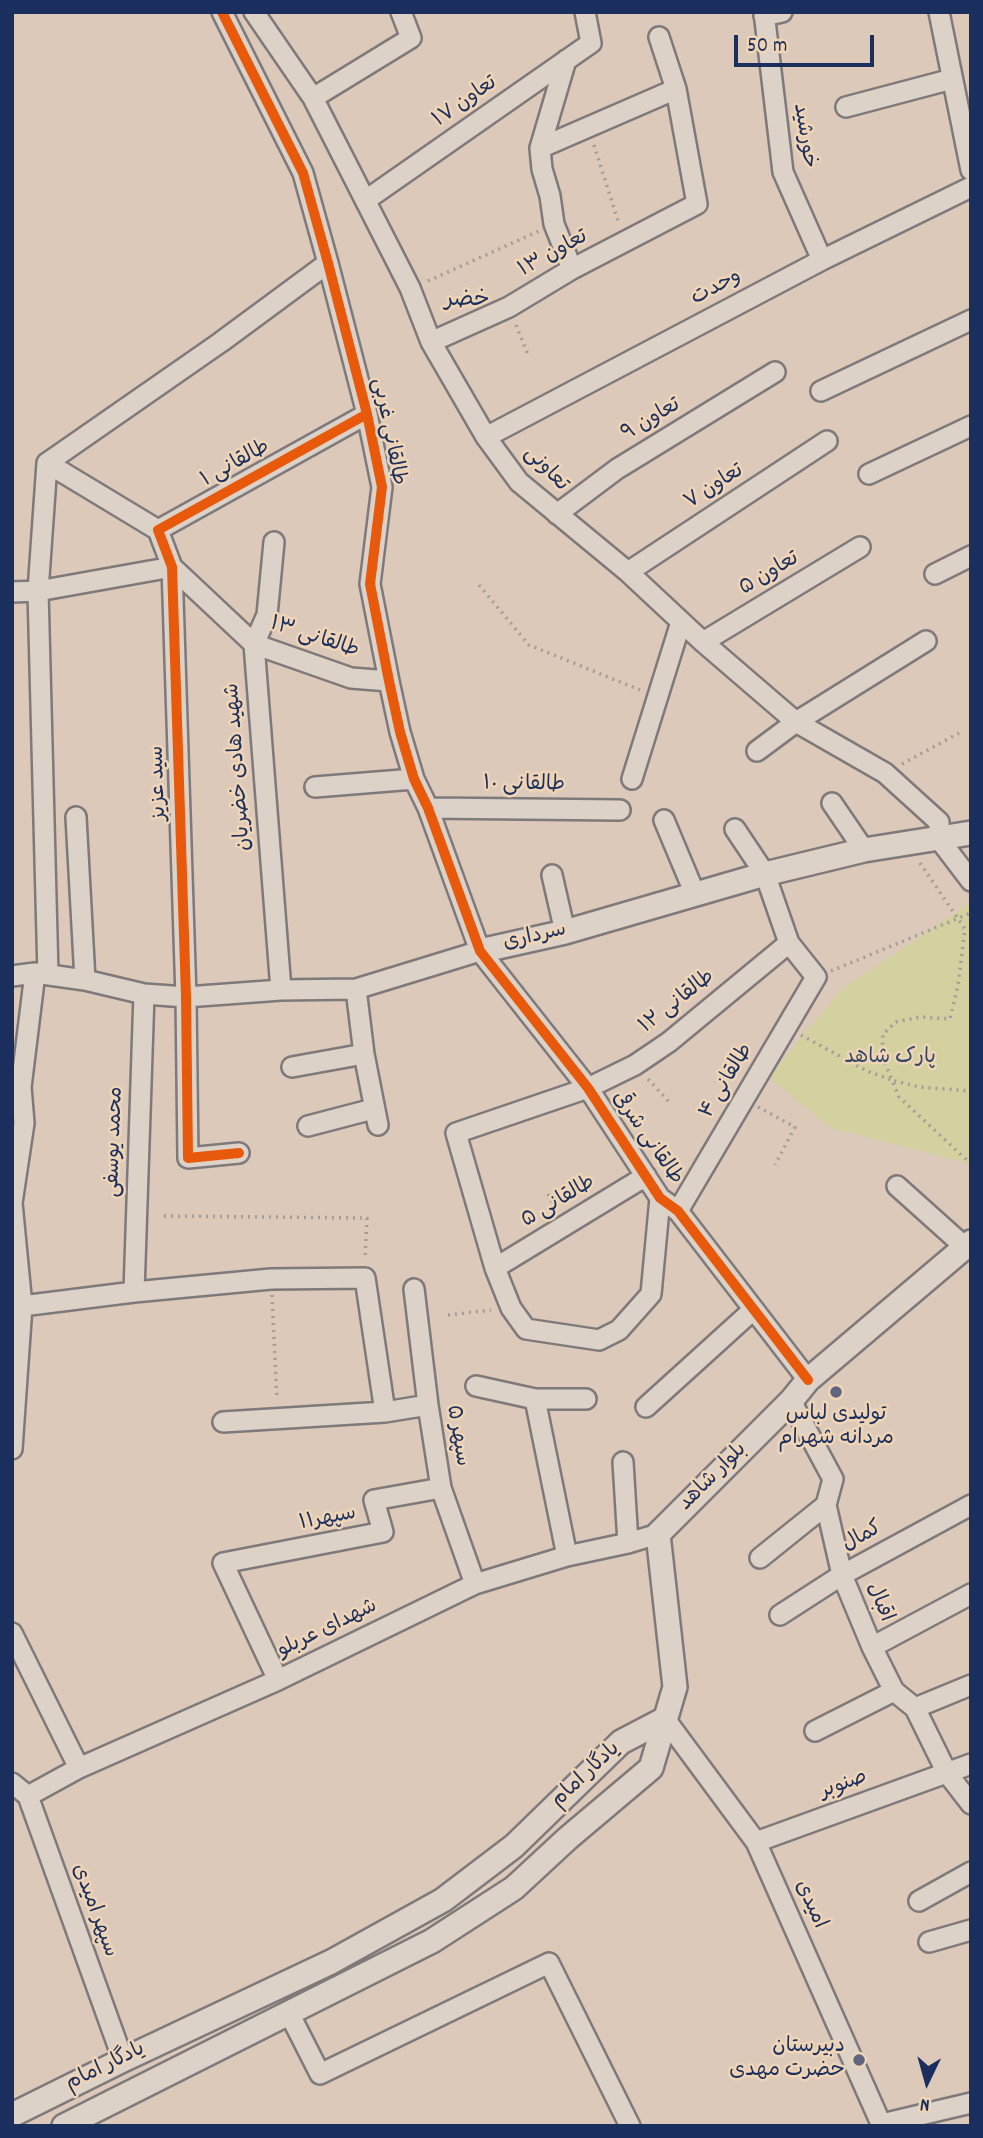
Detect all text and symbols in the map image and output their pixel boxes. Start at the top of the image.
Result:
scale bar [738,21,878,65]
text: 50 m [747,32,787,62]
street label: تعاون ۱۷ [429,72,503,134]
street label: خورشید [785,102,821,170]
street label: تعاون ۱۳ [515,226,593,284]
street label: وحدت [688,265,746,313]
district label: خضر [444,288,490,316]
street label: طالقانی غربی [364,376,410,488]
street label: تعاون ۹ [618,394,686,448]
street label: طالقانی ۱ [197,436,275,494]
street label: تعاونی [517,442,573,498]
street label: تعاون ۷ [681,460,749,516]
street label: تعاون ۵ [736,547,804,603]
street label: طالقانی ۱۳ [266,613,362,665]
street label: شهید هادی خضریان [222,682,258,852]
street label: سید عزیز [146,745,174,821]
street label: طالقانی ۱۰ [483,773,565,799]
street label: سرداری [501,919,569,957]
street label: طالقانی ۱۲ [635,966,721,1040]
street label: طالقانی ۴ [696,1040,760,1124]
park label: پارک شاهد [844,1046,936,1072]
street label: محمد یوسفی [101,1086,131,1198]
street label: طالقانی شرقی [605,1087,687,1191]
street label: طالقانی ۵ [517,1171,601,1235]
marker: تولیدی لباس مردانه شهرام [828,1384,844,1400]
place label: تولیدی لباس مردانه شهرام [778,1403,894,1453]
street label: سپهر ۵ [439,1404,473,1468]
street label: بلوار شاهد [675,1439,753,1517]
street label: سپهر۱۱ [297,1502,359,1538]
street label: کمال [839,1517,887,1559]
street label: اقبال [859,1580,897,1626]
street label: شهدای عربلو [274,1595,382,1665]
street label: یادگار امام [547,1738,627,1814]
street label: صنوبر [817,1766,871,1806]
street label: سپهر امیدی [64,1861,122,1961]
street label: امیدی [787,1877,831,1933]
place label: دبیرستان حضرت مهدی [729,2035,845,2085]
street label: یادگار امام [62,2038,150,2098]
north arrow [892,2047,962,2117]
marker: دبیرستان حضرت مهدی [851,2052,867,2068]
text: N [919,2090,931,2117]

